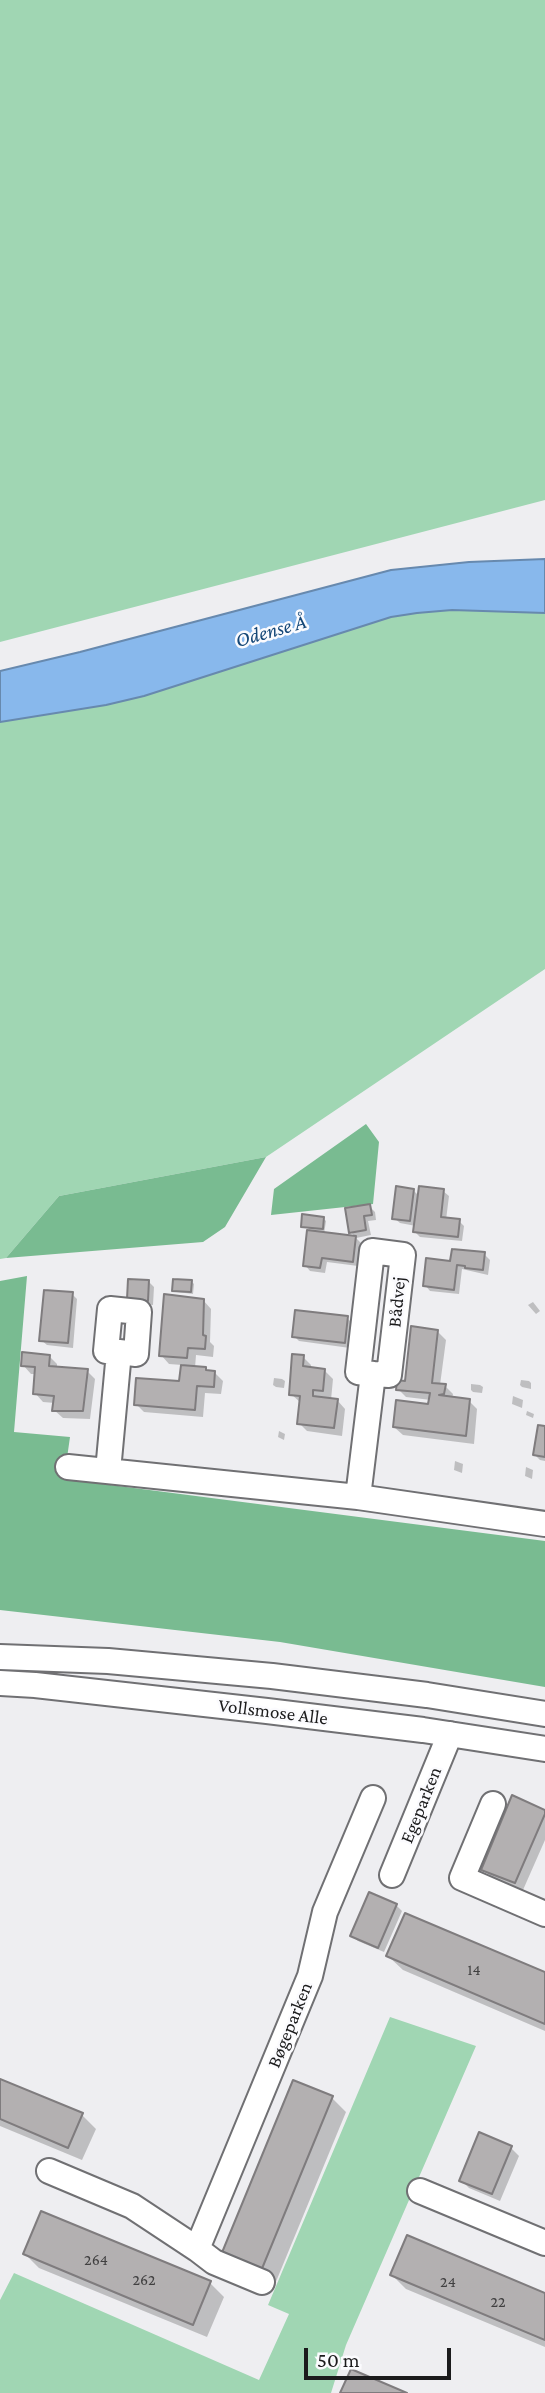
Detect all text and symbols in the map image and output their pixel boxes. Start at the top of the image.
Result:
water label: Odense Å [233,609,309,653]
street label: Bådvej [383,1276,411,1328]
street label: Vollsmose Alle [217,1694,329,1730]
street label: Egeparken [395,1763,447,1847]
house number: 14 [467,1960,481,1980]
street label: Bøgeparken [263,1979,317,2071]
house number: 264 [84,2250,108,2270]
house number: 262 [132,2270,156,2290]
house number: 24 [440,2272,456,2292]
house number: 22 [490,2292,506,2312]
scale bar [307,2334,454,2378]
text: 50 m [317,2348,360,2372]

